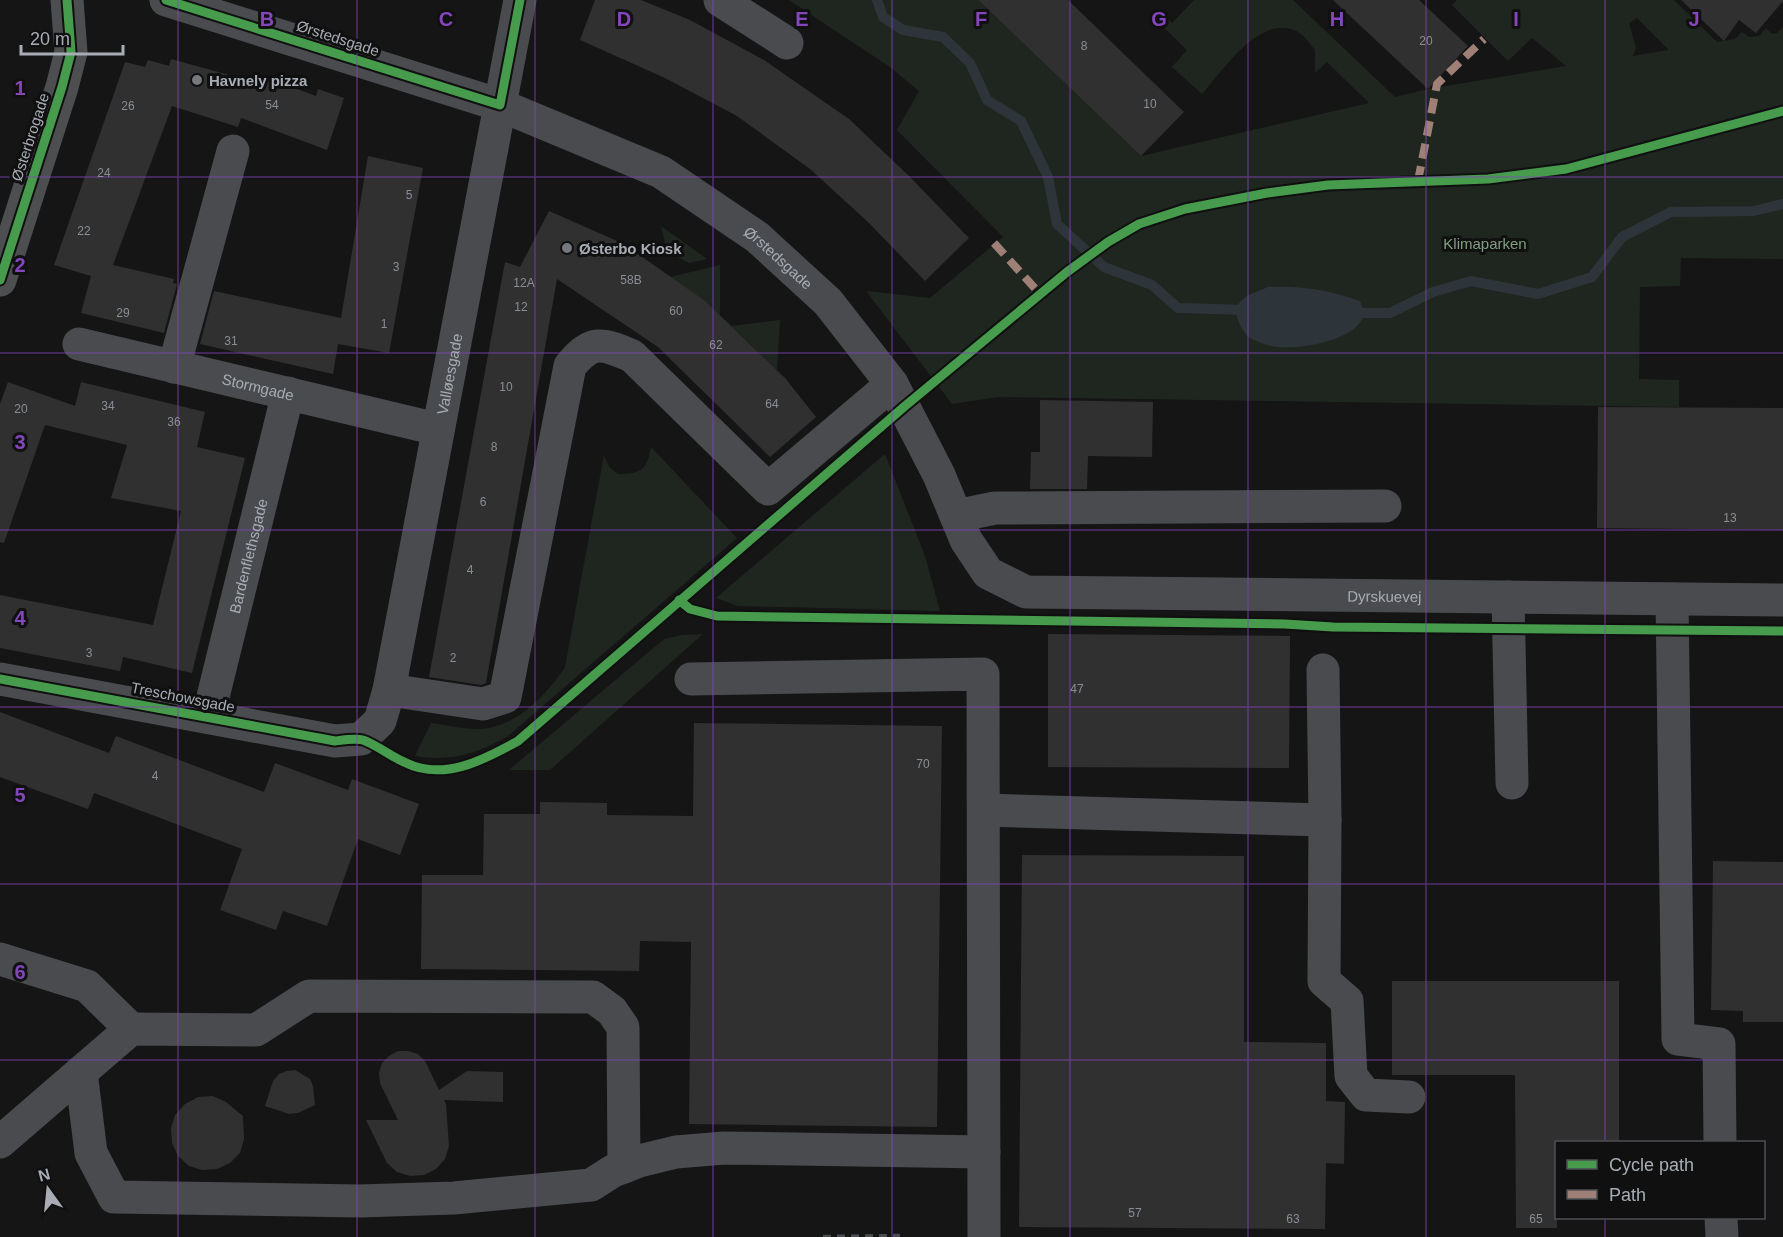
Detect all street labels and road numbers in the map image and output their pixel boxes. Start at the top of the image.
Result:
street label: Ørstedsgade [295,17,381,59]
street label: Østerbrogade [8,91,52,183]
street label: Ørstedsgade [741,222,816,292]
street label: Valløesgade [433,332,465,416]
street label: Stormgade [220,370,296,403]
street label: Bardenflethsgade [225,497,270,615]
street label: Dyrskuevej [1347,587,1422,605]
street label: Treschowsgade [130,679,236,715]

